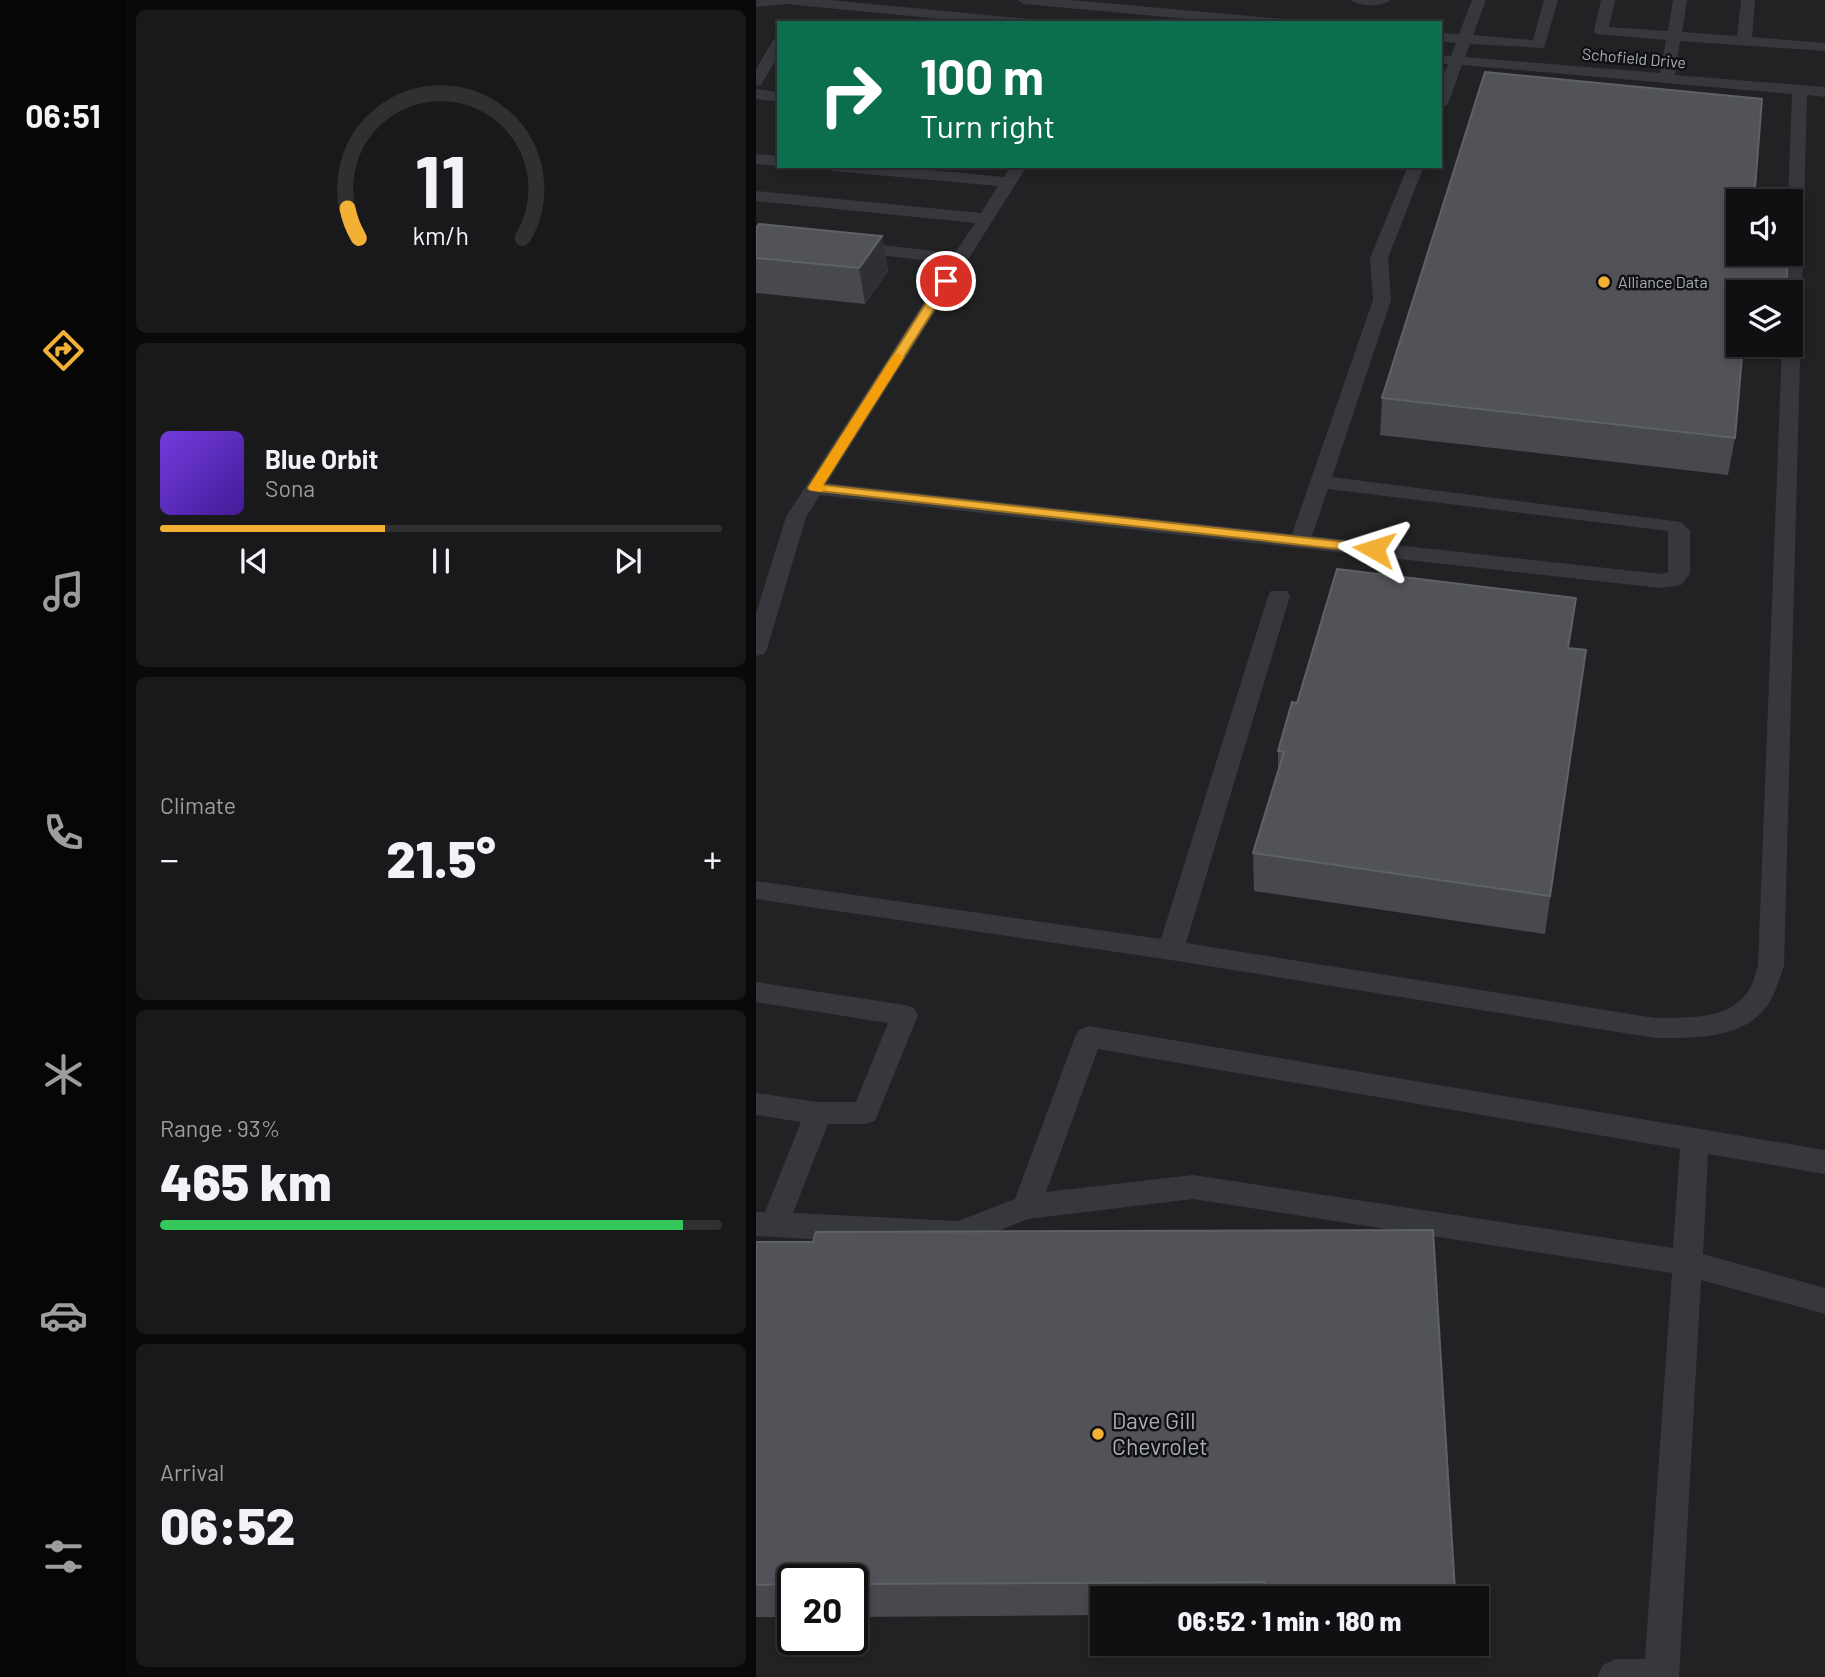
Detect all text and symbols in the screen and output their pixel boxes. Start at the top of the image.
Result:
street label: Schofield Drive [1581,43,1687,72]
text: 100 m [920,46,1044,105]
icon: right [805,49,896,140]
text: 06:51 [25,96,101,134]
text: Turn right [920,106,1055,144]
text: 11 [415,135,467,223]
map controls [1726,189,1803,357]
button: sound [1726,189,1803,266]
text: km/h [413,220,469,250]
pin [916,251,976,311]
icon: arrive [927,262,965,300]
place label: Alliance Data [1618,272,1708,291]
marker: Alliance Data [1596,274,1612,290]
button: layers [1726,280,1803,357]
icon: directions [39,326,88,375]
text: Blue Orbit [265,443,378,474]
text: Sona [265,474,315,502]
position arrow [1337,512,1411,586]
icon: previous [235,542,273,580]
icon: pause [422,542,460,580]
icon: next [609,542,647,580]
icon: music [39,567,88,616]
text: Climate [160,791,236,819]
icon: phone [39,808,88,857]
text: 21.5° [386,826,496,888]
text: − [160,835,179,881]
text: + [703,835,722,881]
icon: climate [39,1050,88,1099]
text: Range · 93% [160,1114,280,1142]
text: 465 km [160,1149,332,1211]
icon: car [39,1291,88,1340]
place label: Dave Gill Chevrolet [1112,1406,1208,1460]
marker: Dave Gill Chevrolet [1090,1426,1106,1442]
text: Arrival [160,1458,224,1486]
text: 06:52 [160,1493,295,1555]
icon: filters [39,1532,88,1581]
speed limit sign: 20 [777,1564,868,1655]
text: 06:52 · 1 min · 180 m [1178,1605,1401,1636]

